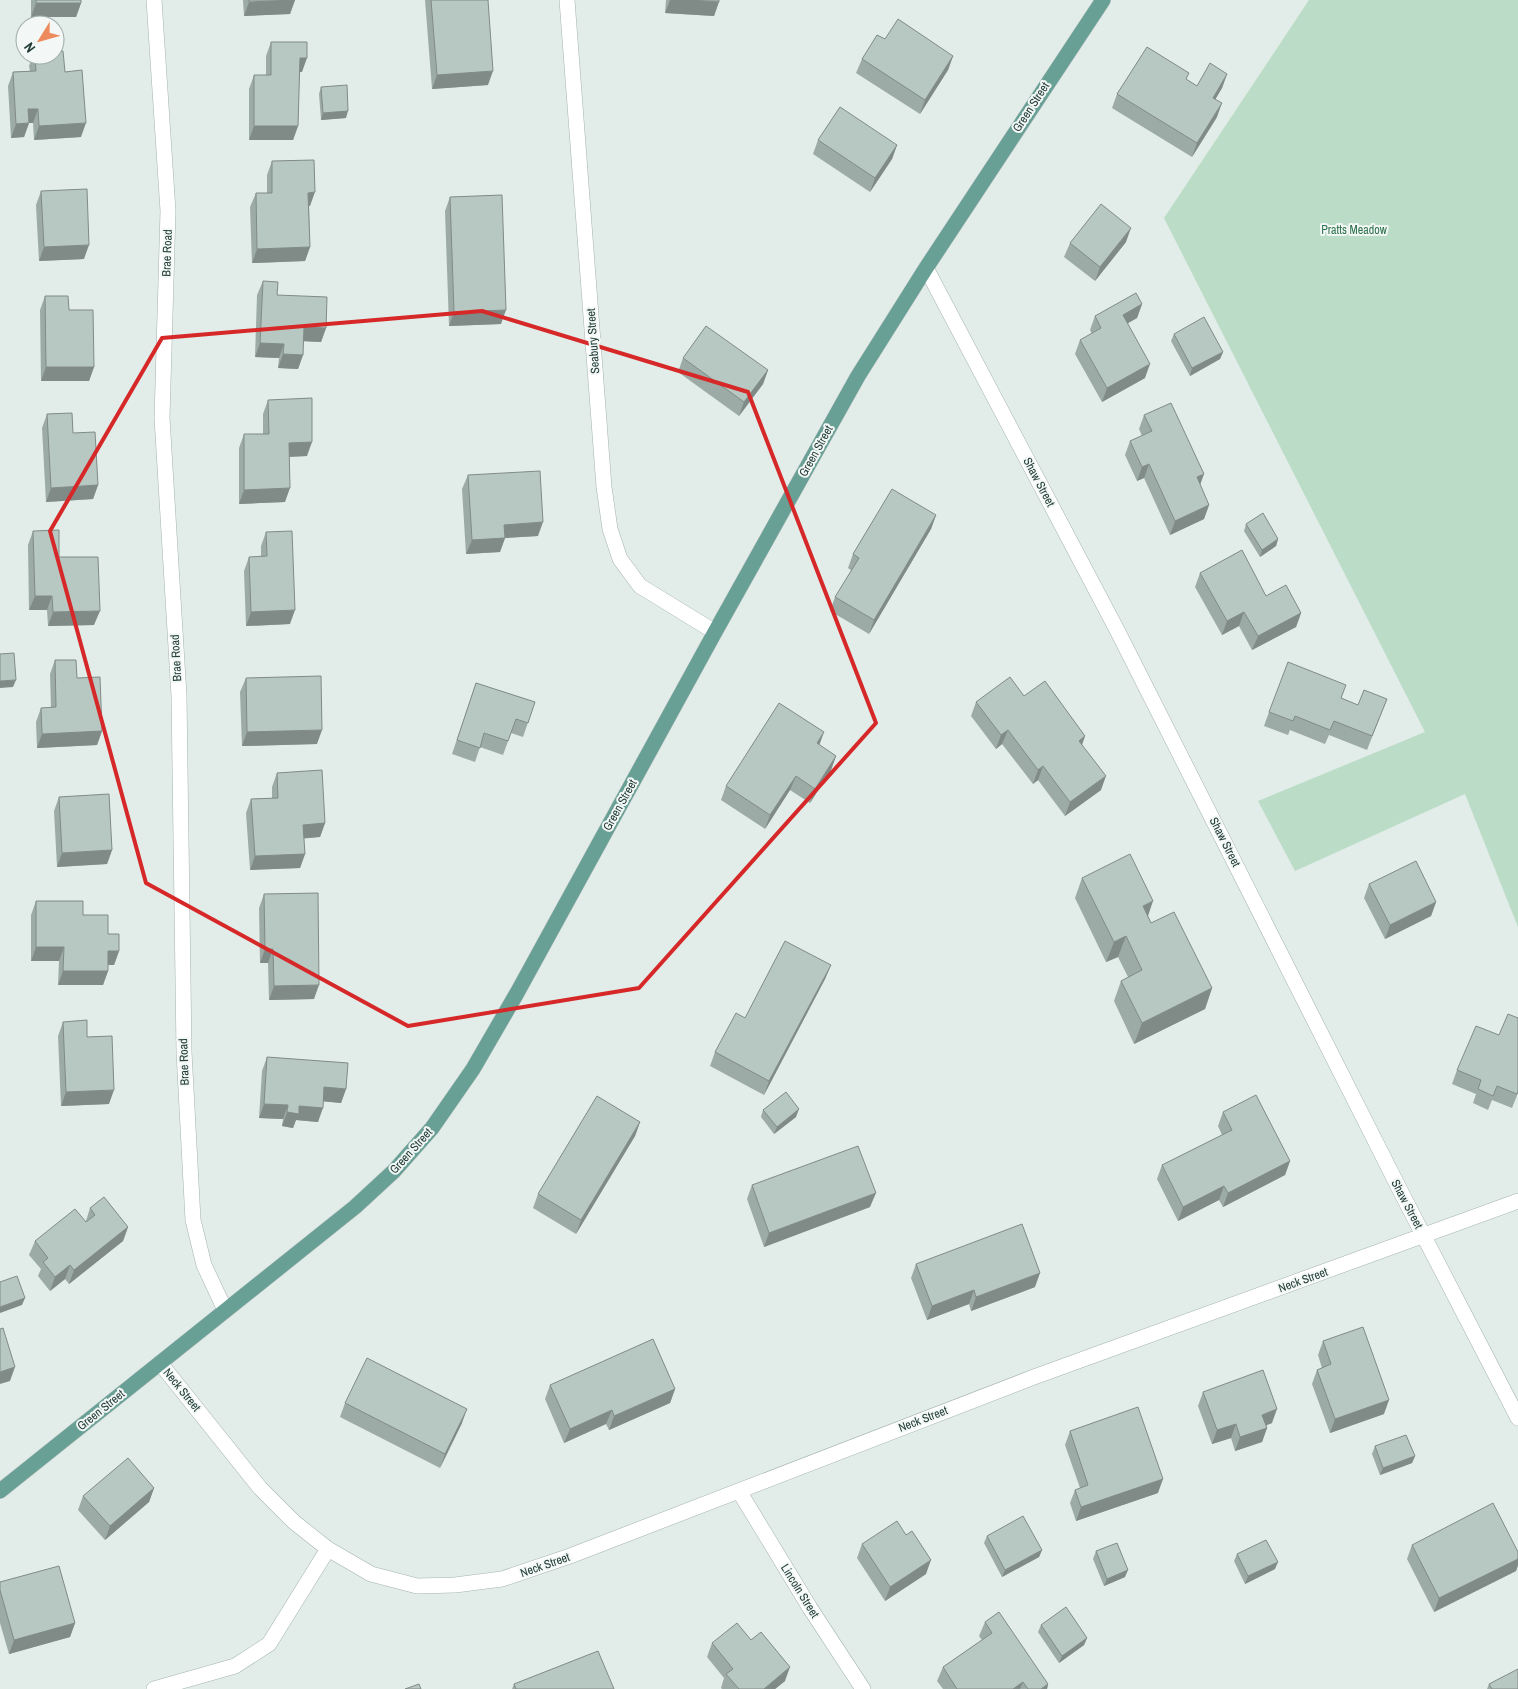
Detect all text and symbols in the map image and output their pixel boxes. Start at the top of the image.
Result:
north arrow [15,15,65,65]
text: N [20,39,39,57]
street label: Green Street [1009,79,1053,135]
park label: Pratts Meadow [1321,222,1388,238]
street label: Brae Road [158,229,176,277]
street label: Seabury Street [583,307,603,374]
street label: Green Street [795,422,837,480]
street label: Shaw Street [1019,455,1059,510]
street label: Brae Road [167,634,185,682]
street label: Green Street [599,776,641,834]
street label: Shaw Street [1206,814,1244,870]
street label: Brae Road [175,1038,193,1086]
street label: Green Street [386,1125,436,1177]
street label: Shaw Street [1387,1177,1427,1232]
street label: Neck Street [1276,1264,1330,1296]
street label: Neck Street [160,1365,205,1415]
street label: Green Street [74,1386,128,1434]
street label: Neck Street [896,1402,950,1436]
street label: Neck Street [518,1549,572,1581]
street label: Lincoln Street [777,1561,823,1621]

